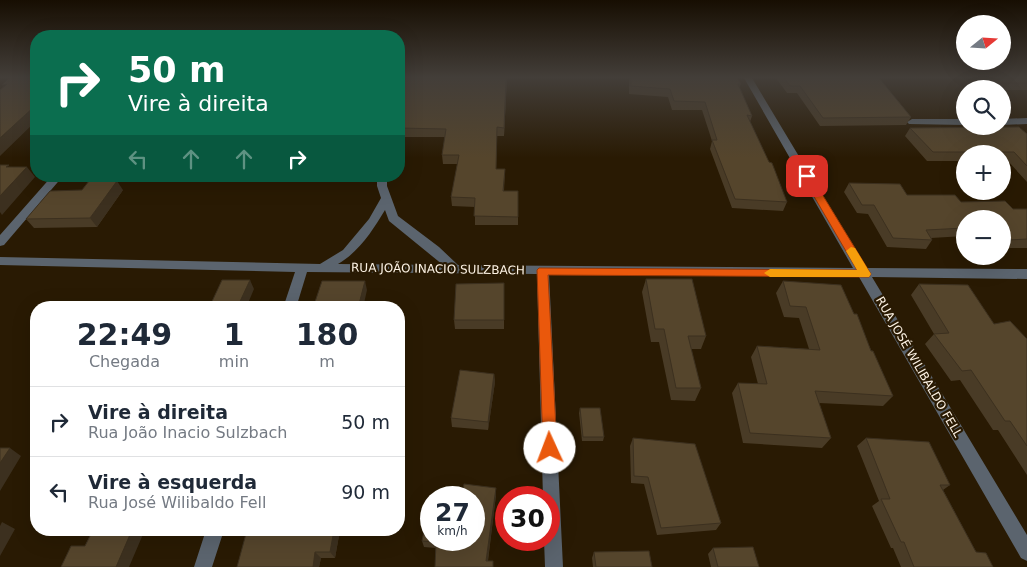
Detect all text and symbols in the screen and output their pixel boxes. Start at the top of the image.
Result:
north arrow [956,15,1011,70]
map controls [956,15,1011,265]
icon: right [45,50,110,115]
text: 50 m [128,50,225,90]
button: search [956,80,1011,135]
text: Vire à direita [128,91,269,116]
icon: left [124,145,152,173]
icon: ahead [177,145,205,173]
icon: ahead [230,145,258,173]
icon: right [283,145,311,173]
button: + [956,145,1011,200]
pin [786,155,828,197]
icon: arrive [793,162,821,190]
button: − [956,210,1011,265]
street label: RUA JOÃO INACIO SULZBACH [351,259,525,278]
street label: RUA JOSÉ WILIBALDO FELL [873,294,966,440]
text: 22:49 [77,317,172,352]
text: 1 [223,317,244,352]
text: 180 [296,317,358,352]
text: Chegada [89,352,160,371]
text: min [219,352,249,371]
text: m [319,352,335,371]
text: Vire à direita [88,401,228,423]
icon: right [45,408,73,436]
text: 50 m [341,411,390,433]
position arrow [523,421,575,473]
text: Rua João Inacio Sulzbach [88,423,287,442]
text: Vire à esquerda [88,471,257,493]
icon: left [45,478,73,506]
text: 90 m [341,481,390,503]
speed limit sign: 30 [495,486,560,551]
text: Rua José Wilibaldo Fell [88,493,267,512]
text: 27 [435,498,470,527]
text: km/h [437,524,468,538]

